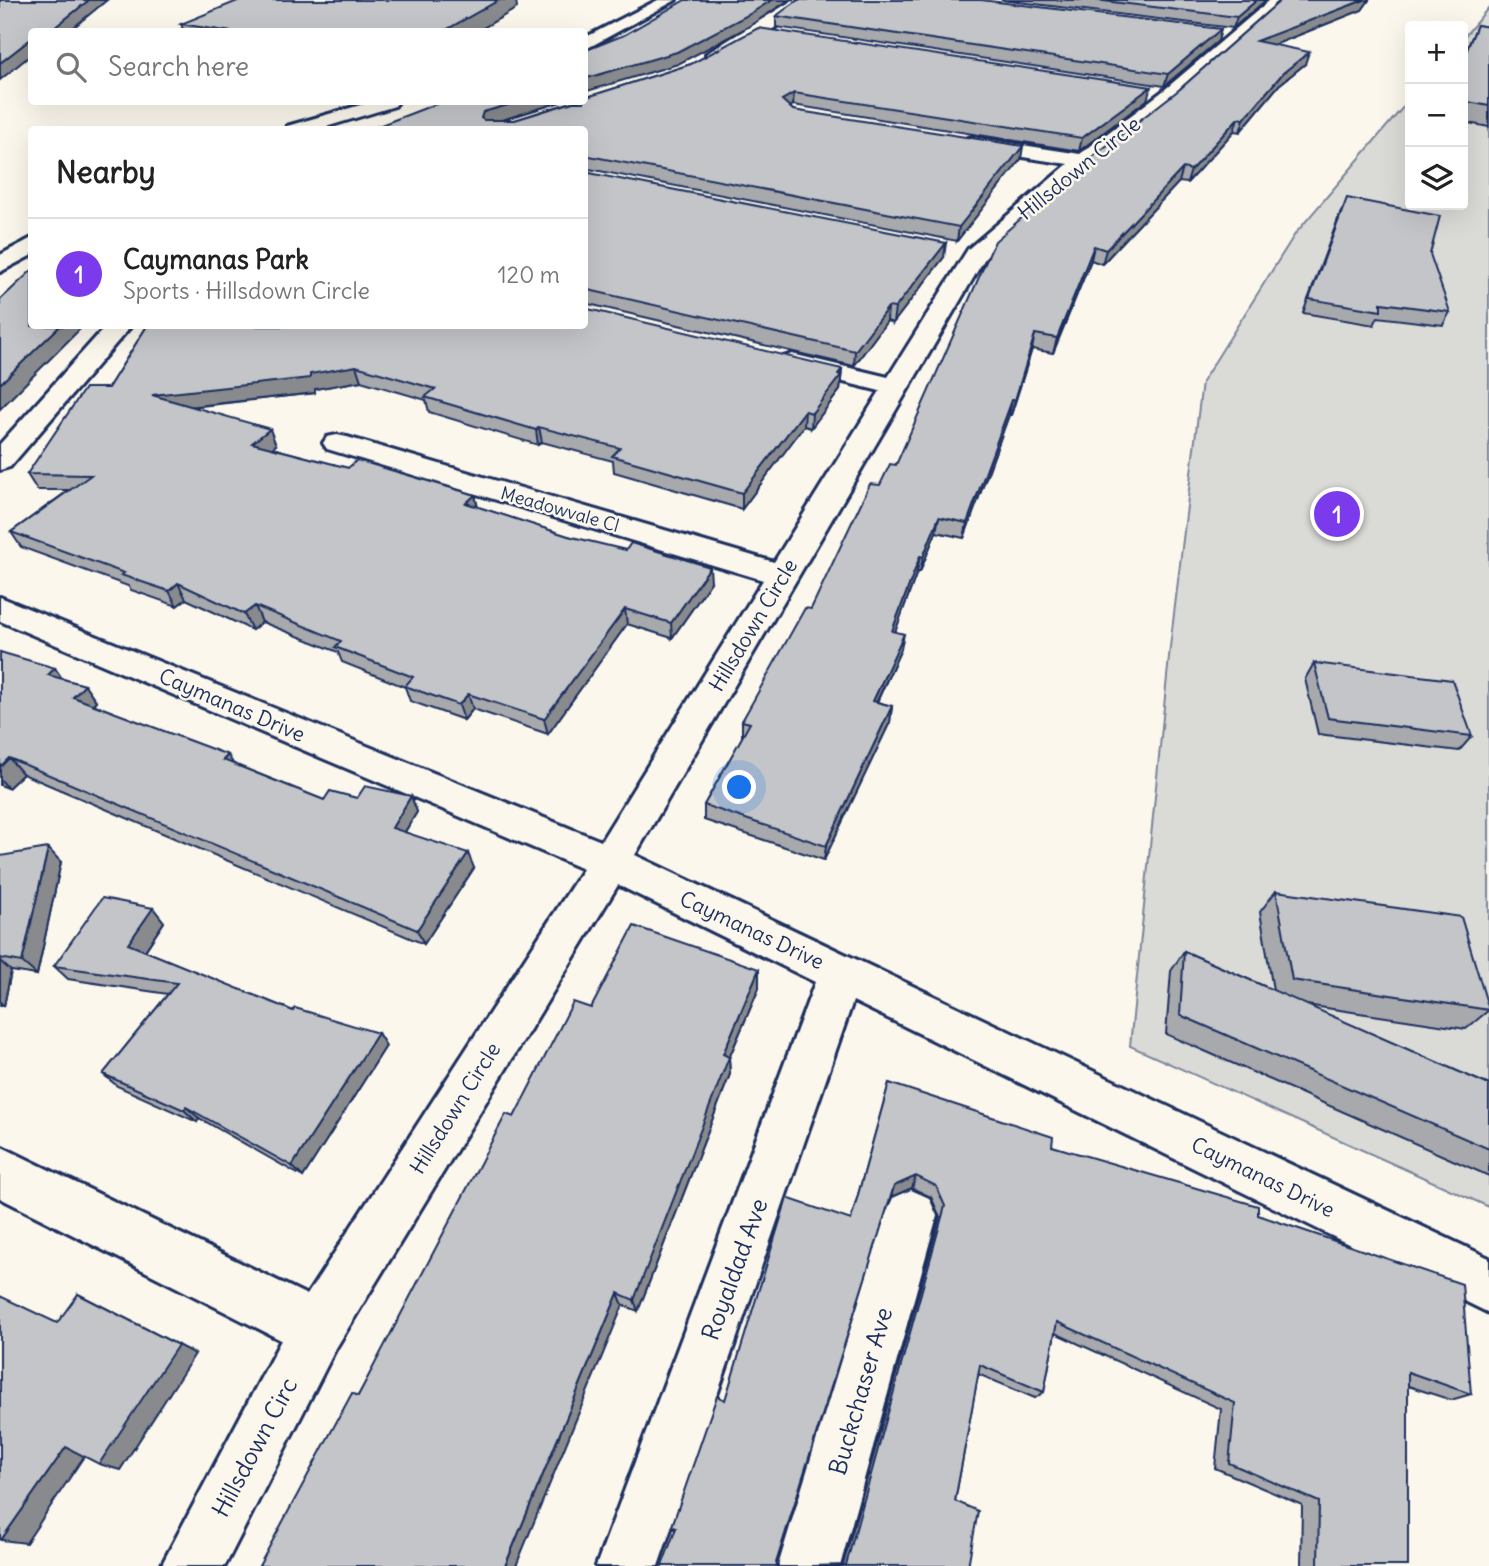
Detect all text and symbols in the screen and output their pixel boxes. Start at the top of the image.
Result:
map controls [1405,21,1468,210]
button: + [1405,21,1468,84]
search box [28,28,588,105]
icon: search [52,48,90,86]
text: Search here [108,50,249,83]
button: − [1405,84,1468,147]
street label: Hillsdown Circle [1012,110,1146,226]
button: layers [1405,147,1468,210]
text: Nearby [56,153,156,191]
text: Caymanas Park [123,243,309,276]
text: 1 [74,260,84,289]
text: 120 m [497,260,560,289]
text: Sports · Hillsdown Circle [123,276,370,305]
street label: Meadowvale Cl [498,481,622,537]
pin: 1 [1314,488,1360,540]
street label: Hillsdown Circle [703,554,803,696]
street label: Caymanas Drive [155,662,309,748]
your location [722,770,756,804]
street label: Caymanas Drive [675,885,829,975]
street label: Hillsdown Circle [404,1037,506,1179]
street label: Caymanas Drive [1187,1131,1339,1223]
street label: Royaldad Ave [694,1194,774,1344]
street label: Buckchaser Ave [822,1304,898,1478]
street label: Hillsdown Circ [205,1372,303,1522]

